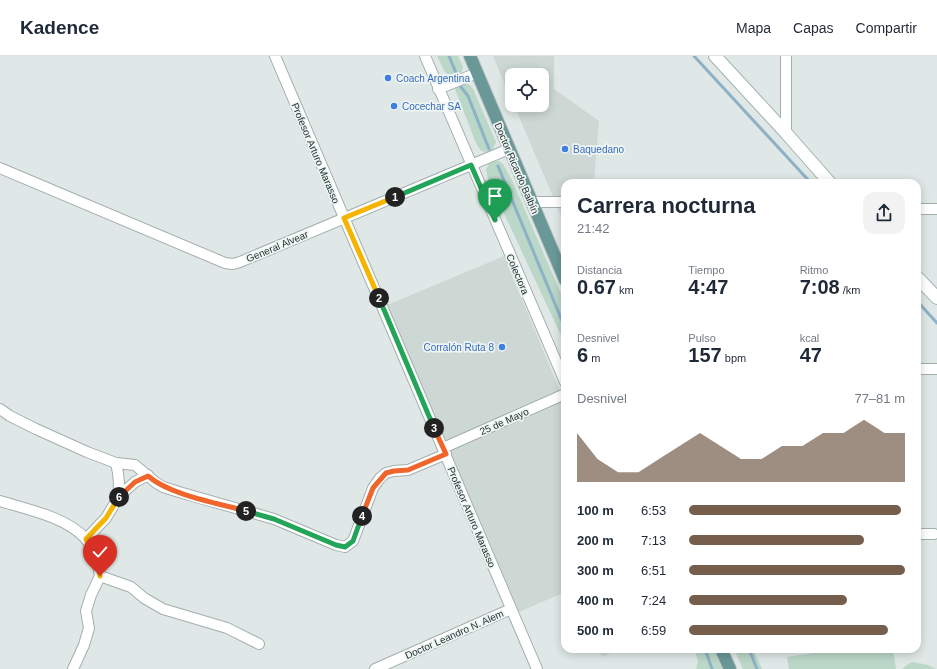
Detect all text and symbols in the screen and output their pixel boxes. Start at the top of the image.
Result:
text: Kadence [20,17,99,38]
text: Mapa [736,20,771,36]
text: Capas [793,20,834,36]
text: Compartir [856,20,917,36]
map controls [505,68,549,112]
button: locate [505,68,549,112]
marker: Coach Argentina [383,73,393,83]
place label: Coach Argentina [396,73,470,84]
street label: Profesor Arturo Marasso [289,101,342,206]
marker: Cocechar SA [389,101,399,111]
place label: Cocechar SA [402,101,461,112]
street label: Doctor Ricardo Balbín [492,121,541,215]
marker: Baquedano [560,144,570,154]
place label: Baquedano [573,144,625,155]
pin [478,179,512,220]
icon: arrive [484,185,506,207]
pin: 1 [385,187,405,207]
text: 1 [392,191,398,203]
button: share [863,192,905,234]
text: Carrera nocturna [577,193,756,218]
text: 21:42 [577,221,610,236]
street label: General Alvear [245,228,310,264]
street label: Colectora [504,252,531,296]
text: Distancia [577,264,622,276]
text: Tiempo [688,264,725,276]
text: Ritmo [800,264,828,276]
text: 0.67 [577,276,616,298]
text: 4:47 [688,276,728,298]
text: 7:08 [800,276,840,298]
text: km [616,284,634,296]
text: /km [840,284,860,296]
pin: 2 [369,288,389,308]
text: 2 [376,292,382,304]
text: Desnivel [577,332,619,344]
text: Pulso [688,332,716,344]
text: kcal [800,332,819,344]
place label: Corralón Ruta 8 [423,342,494,353]
marker: Corralón Ruta 8 [497,342,507,352]
text: 6 [577,344,588,366]
text: 157 [688,344,722,366]
text: 47 [800,344,822,366]
text: m [588,352,600,364]
text: bpm [722,352,746,364]
text: Desnivel [577,391,627,406]
text: 77–81 m [854,391,905,406]
street label: 25 de Mayo [478,406,531,437]
pin: 3 [424,418,444,438]
text: 3 [431,422,437,434]
street label: Profesor Arturo Marasso [445,465,498,570]
pin: 6 [109,487,129,507]
text: 6 [116,491,122,503]
pin: 5 [236,501,256,521]
text: 100 m [577,503,614,518]
text: 6:53 [641,503,666,518]
text: 5 [243,505,249,517]
pin: 4 [352,506,372,526]
text: 4 [359,510,365,522]
text: 200 m [577,533,614,548]
text: 7:13 [641,533,666,548]
pin [83,535,117,576]
icon: check [89,541,111,563]
text: 300 m [577,563,614,578]
text: 6:51 [641,563,666,578]
text: 400 m [577,593,614,608]
text: 7:24 [641,593,666,608]
street label: Doctor Leandro N. Alem [403,608,505,661]
text: 500 m [577,623,614,638]
text: 6:59 [641,623,666,638]

